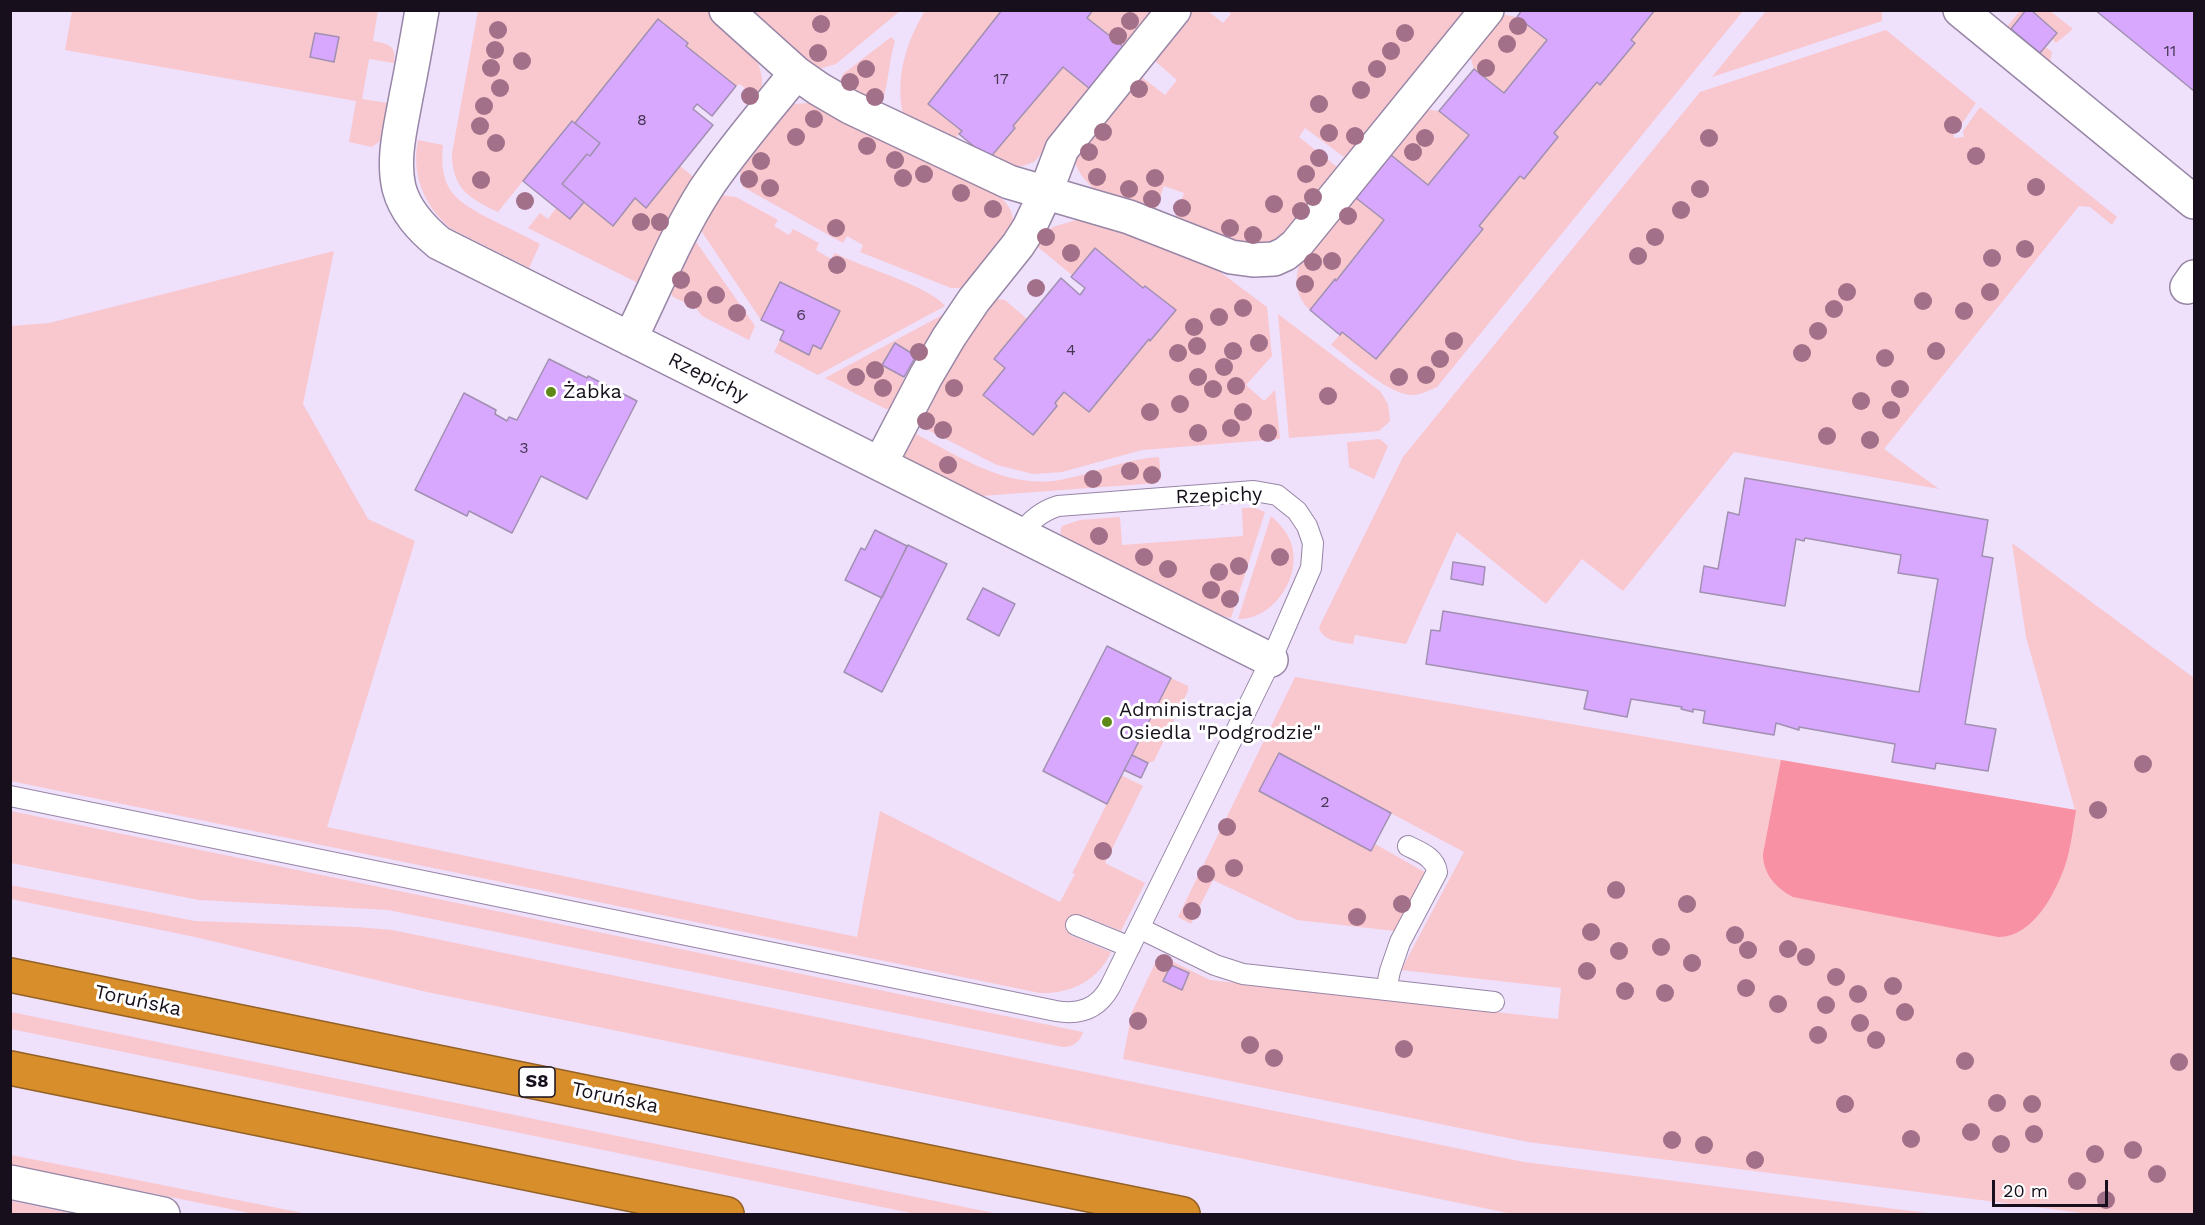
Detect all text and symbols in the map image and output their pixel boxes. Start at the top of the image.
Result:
house number: 11 [2164,41,2176,61]
house number: 17 [993,69,1009,89]
house number: 8 [637,110,647,130]
house number: 6 [796,305,806,325]
house number: 4 [1066,340,1076,360]
street label: Rzepichy [664,348,752,408]
place label: Żabka [563,380,622,404]
marker: Żabka [544,385,558,399]
house number: 3 [519,438,529,458]
street label: Rzepichy [1175,482,1263,510]
place label: Administracja Osiedla "Podgrodzie" [1119,698,1321,745]
marker: Administracja Osiedla "Podgrodzie" [1100,715,1114,729]
house number: 2 [1320,792,1330,812]
street label: Toruńska [93,980,183,1022]
road number: S8 [519,1067,555,1097]
street label: Toruńska [570,1077,660,1119]
scale bar [1995,1168,2110,1206]
text: 20 m [2003,1180,2048,1201]

